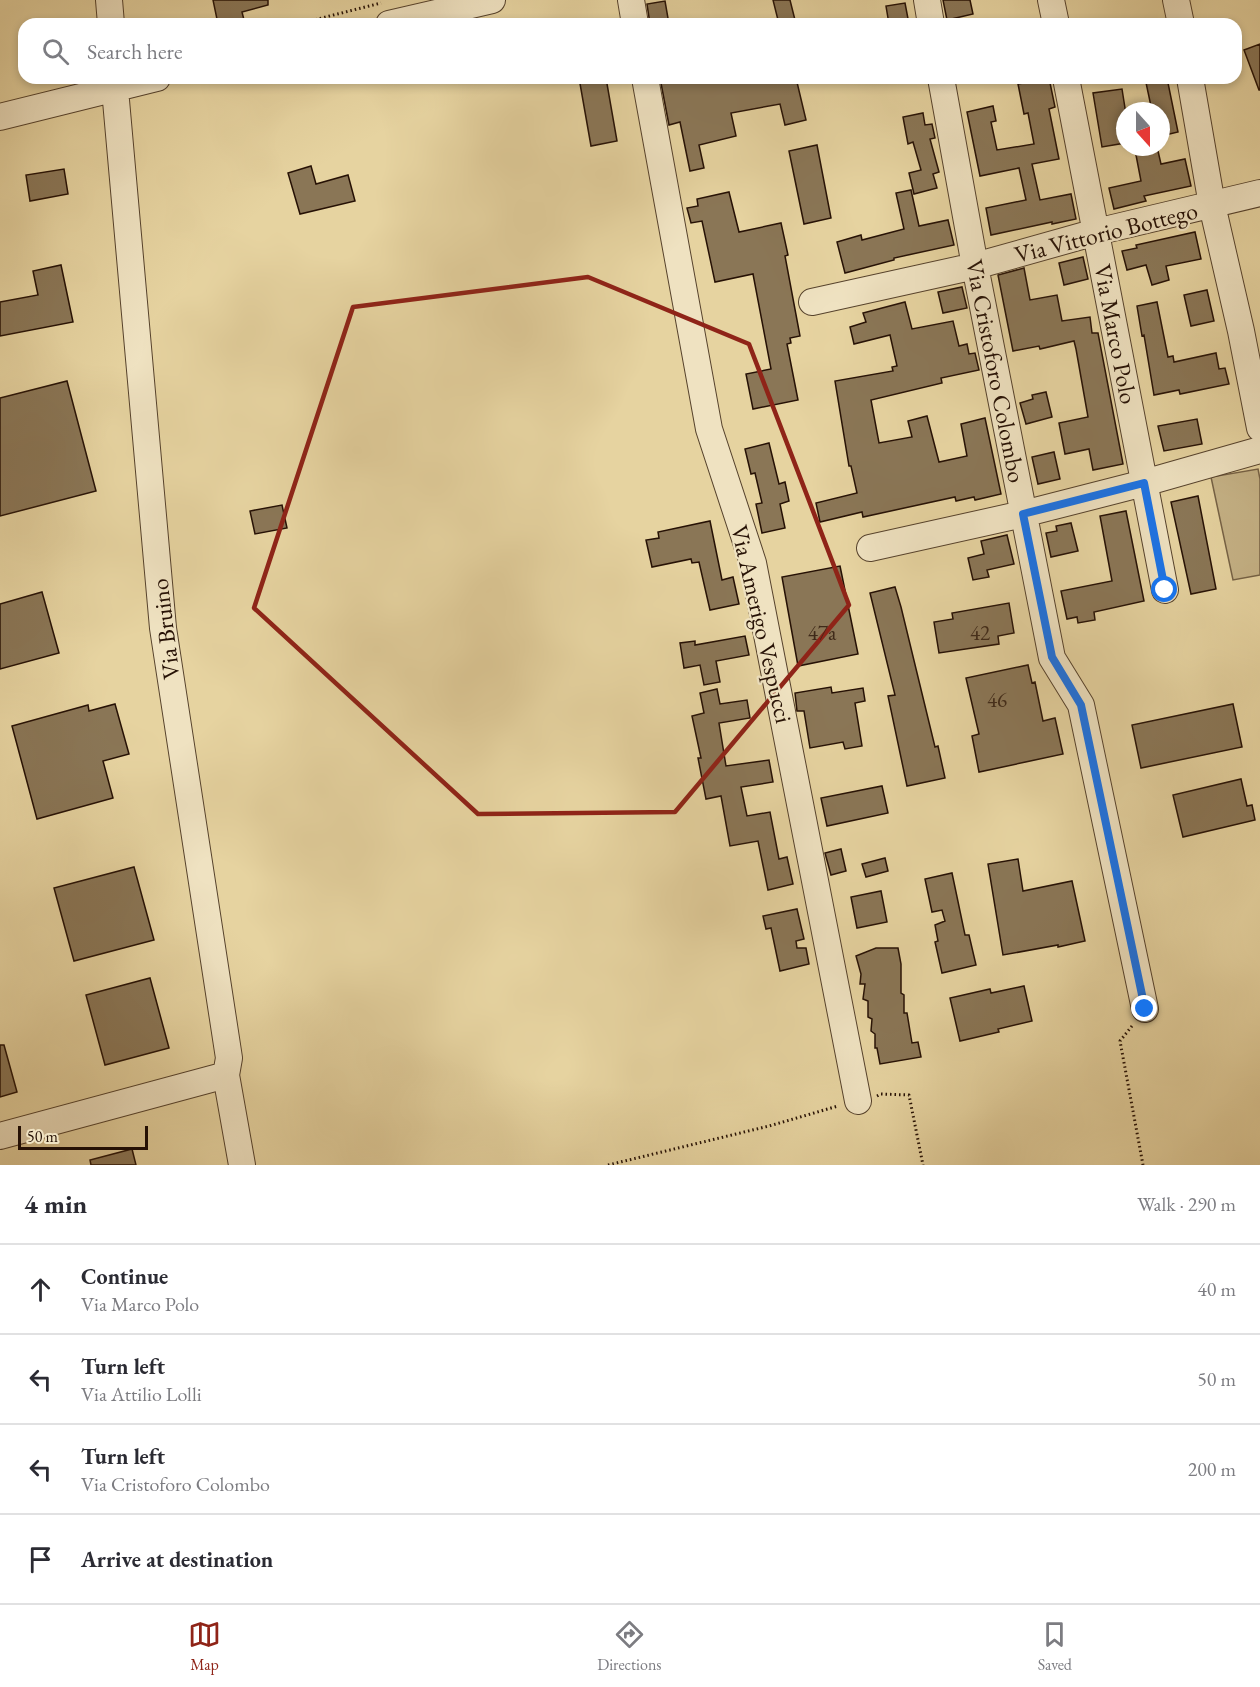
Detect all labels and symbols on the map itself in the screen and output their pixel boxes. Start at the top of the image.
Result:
north arrow [1116,102,1170,156]
street label: Via Vittorio Bottego [1011,194,1201,270]
street label: Via Cristoforo Colombo [959,257,1033,485]
street label: Via Marco Polo [1087,261,1145,407]
street label: Via Amerigo Vespucci [724,522,800,726]
route start [1151,576,1177,602]
street label: Via Bruino [143,577,187,681]
house number: 47a [808,619,837,646]
house number: 42 [970,619,990,646]
house number: 46 [987,686,1007,713]
route end [1131,995,1157,1021]
scale bar [18,1123,148,1150]

